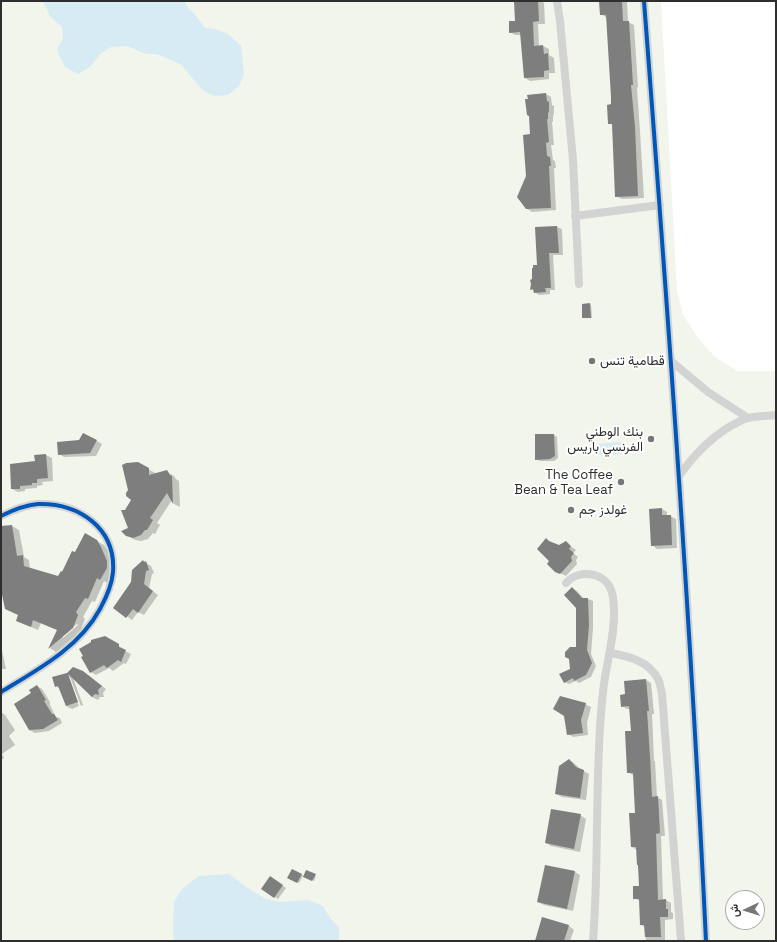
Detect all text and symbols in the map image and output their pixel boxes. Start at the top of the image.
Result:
place label: قطامية تنس [600,353,665,369]
marker: قطامية تنس [587,356,597,366]
place label: بنك الوطني الفرنسي باريس [567,424,643,455]
marker: بنك الوطني الفرنسي باريس [646,434,656,444]
place label: The Coffee Bean & Tea Leaf [514,467,613,498]
marker: The Coffee Bean & Tea Leaf [616,477,626,487]
place label: غولدز جم [579,502,627,518]
marker: غولدز جم [566,505,576,515]
north arrow [725,890,765,930]
text: ش [727,904,741,918]

